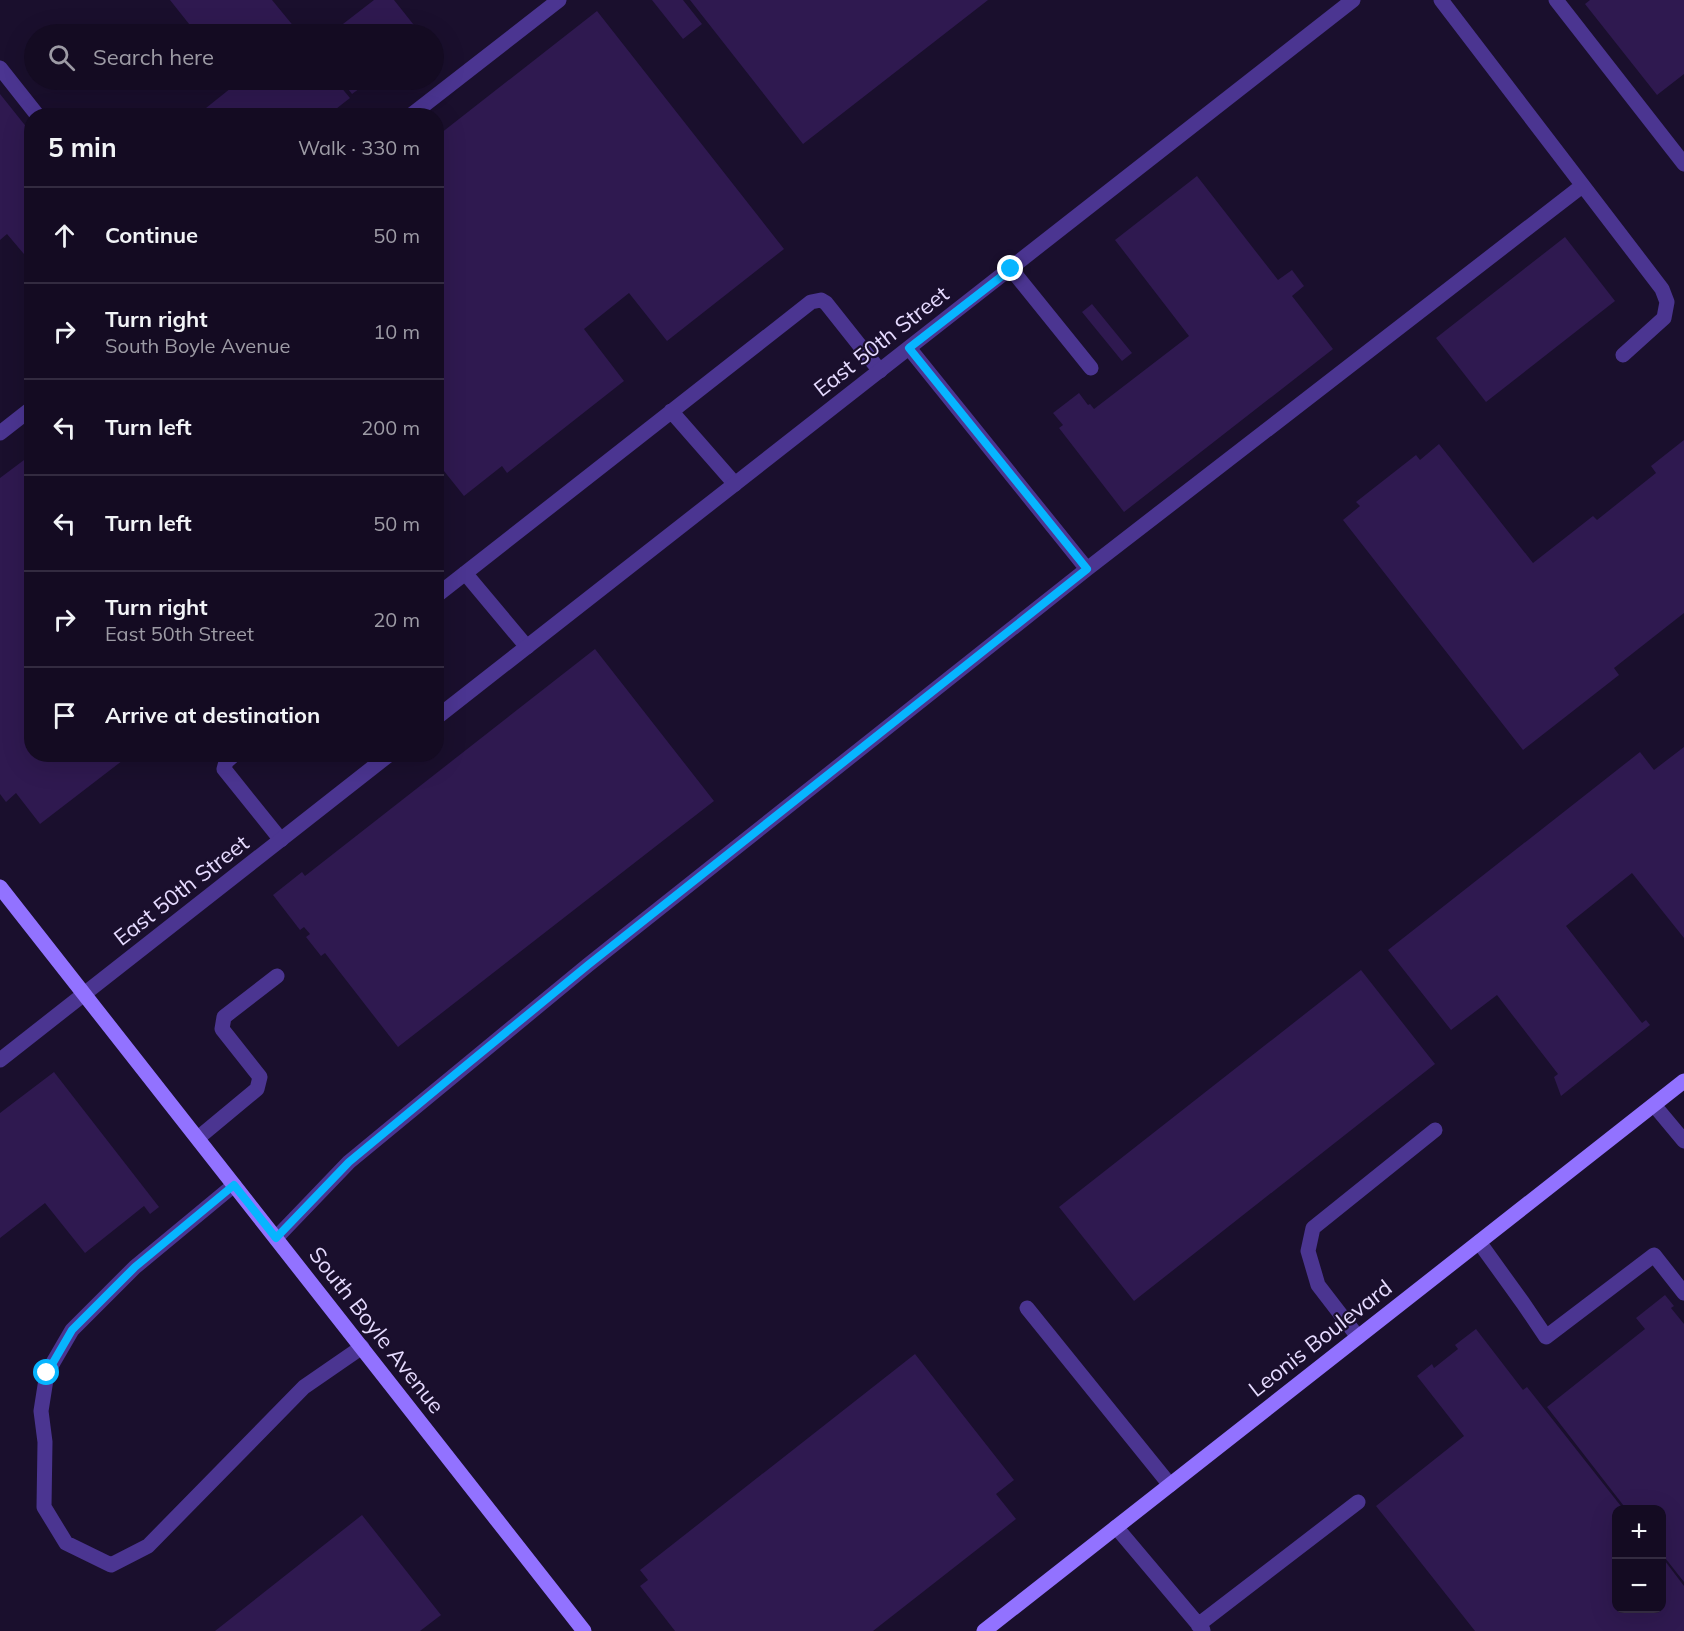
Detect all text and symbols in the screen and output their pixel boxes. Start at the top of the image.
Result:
search box [24,24,444,90]
icon: search [45,41,78,74]
text: Search here [93,43,214,71]
text: 5 min [48,131,117,164]
text: Walk · 330 m [298,135,420,160]
icon: ahead [48,219,81,252]
text: Continue [105,221,198,249]
text: 50 m [373,223,420,248]
route end [997,255,1023,281]
street label: East 50th Street [808,279,954,402]
text: Turn right [105,305,208,333]
icon: right [48,315,81,348]
text: 10 m [373,319,420,344]
text: South Boyle Avenue [105,333,290,358]
icon: left [48,411,81,444]
text: Turn left [105,413,192,441]
text: 200 m [361,415,420,440]
icon: left [48,507,81,540]
text: Turn left [105,509,192,537]
text: 50 m [373,511,420,536]
text: Turn right [105,593,208,621]
icon: right [48,603,81,636]
text: 20 m [373,607,420,632]
text: East 50th Street [105,621,254,646]
icon: arrive [48,699,81,732]
text: Arrive at destination [105,701,320,729]
street label: East 50th Street [108,828,254,951]
street label: South Boyle Avenue [303,1241,451,1419]
street label: Leonis Boulevard [1243,1273,1397,1403]
route start [33,1359,59,1385]
map controls [1612,1505,1666,1613]
button: + [1612,1505,1666,1559]
button: − [1612,1559,1666,1613]

